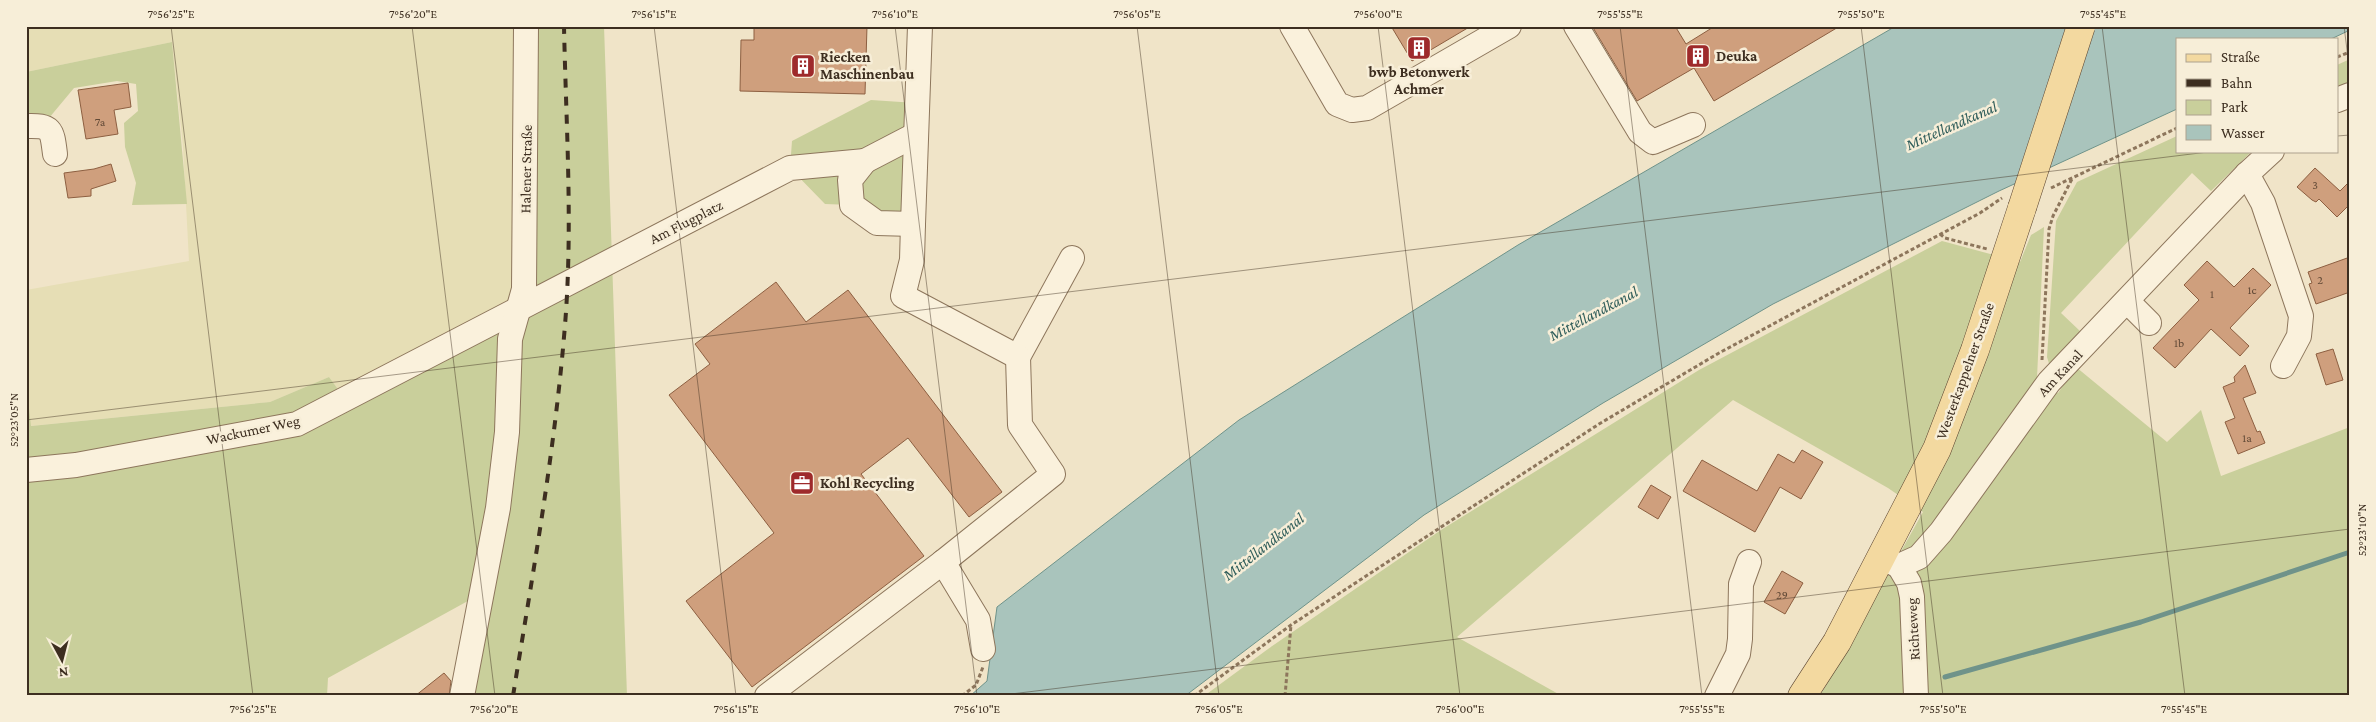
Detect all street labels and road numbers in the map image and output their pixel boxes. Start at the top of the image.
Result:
street label: Halener Straße [517,124,535,214]
street label: Am Flugplatz [647,197,726,248]
street label: Westerkappelner Straße [1933,300,1998,442]
street label: Am Kanal [2034,346,2086,400]
street label: Wackumer Weg [205,412,301,449]
street label: Richteweg [1903,597,1924,661]

